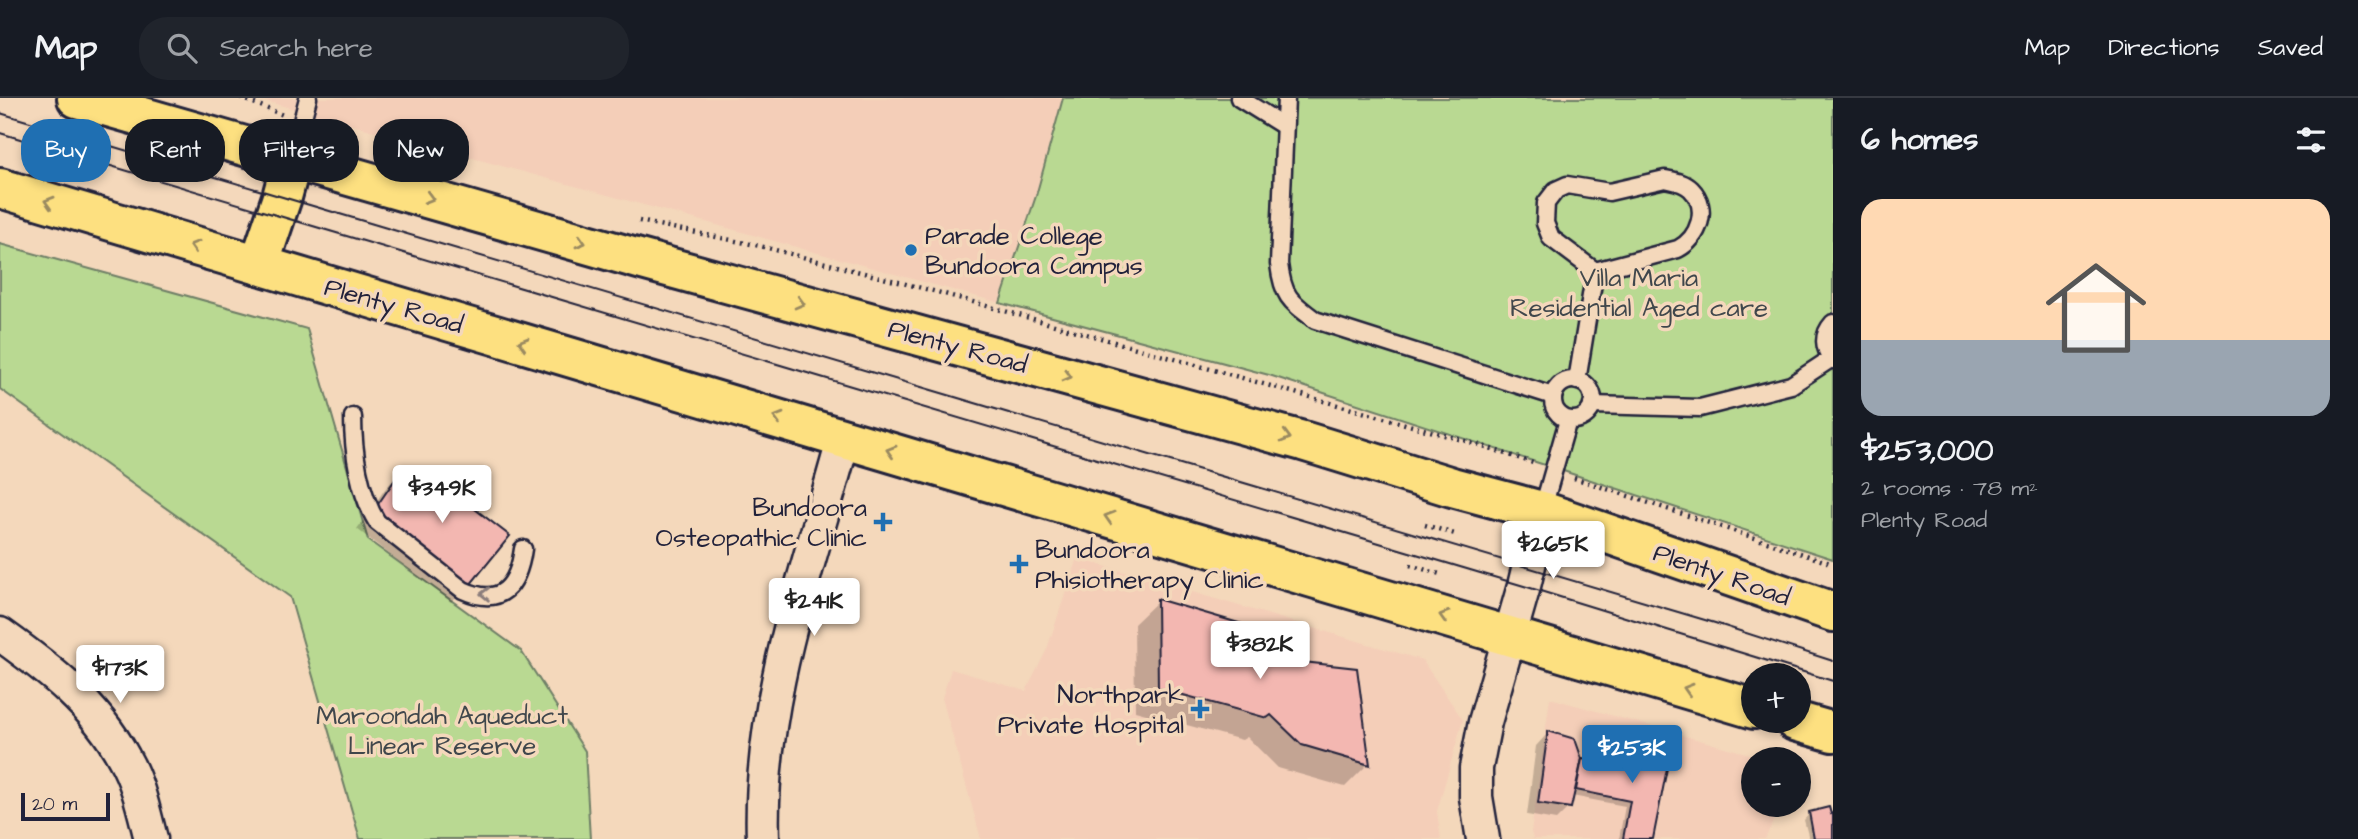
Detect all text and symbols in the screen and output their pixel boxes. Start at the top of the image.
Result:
search box [139,17,629,80]
text: Map [35,25,97,71]
icon: search [163,29,201,67]
text: Search here [219,30,373,66]
text: Map [2025,31,2070,65]
text: Directions [2108,31,2220,65]
text: Saved [2258,31,2323,65]
chip: Buy [21,119,111,182]
chip: Rent [125,119,225,182]
chip: Filters [239,119,359,182]
chip: New [373,119,469,182]
text: 6 homes [1861,119,1978,161]
icon: filters [2292,121,2330,159]
one-way arrow [423,190,435,205]
one-way arrow [43,196,55,211]
place label: Parade College Bundoora Campus [925,218,1143,284]
one-way arrow [575,234,587,248]
one-way arrow [188,239,200,254]
marker: Parade College Bundoora Campus [903,242,919,258]
icon: home [2033,245,2159,371]
park label: Villa Maria Residential Aged care [1510,260,1768,328]
street label: Plenty Road [320,269,467,345]
one-way arrow [794,295,806,309]
street label: Plenty Road [884,311,1031,385]
one-way arrow [517,336,529,351]
one-way arrow [1061,368,1073,382]
one-way arrow [773,411,785,426]
one-way arrow [1280,428,1292,443]
text: $253,000 [1861,430,1993,472]
one-way arrow [885,445,897,460]
pin: $349K [393,466,491,525]
text: $349K [408,472,476,504]
text: 2 rooms · 78 m² [1861,472,2038,504]
place label: Bundoora Osteopathic Clinic [656,490,867,556]
text: Plenty Road [1861,504,1987,536]
one-way arrow [1103,510,1115,525]
marker: Bundoora Osteopathic Clinic [873,512,893,532]
pin: $265K [1504,522,1602,581]
text: $265K [1518,528,1588,560]
place label: Bundoora Phisiotherapy Clinic [1035,532,1264,600]
street label: Plenty Road [1648,535,1795,617]
marker: Bundoora Phisiotherapy Clinic [1009,554,1029,574]
pin: $241K [765,578,863,638]
text: $241K [785,585,843,617]
one-way arrow [479,586,490,602]
one-way arrow [1438,610,1450,625]
pin: $382K [1211,622,1309,681]
text: $382K [1227,628,1293,660]
pin: $173K [71,646,169,705]
text: $173K [92,652,148,684]
map controls [1741,663,1811,817]
button: + [1741,663,1811,733]
place label: Northpark Private Hospital [998,677,1184,743]
one-way arrow [1682,683,1694,698]
park label: Maroondah Aqueduct Linear Reserve [316,698,568,764]
marker: Northpark Private Hospital [1190,699,1210,719]
pin: $253K [1583,726,1681,785]
text: $253K [1598,732,1666,764]
button: − [1741,747,1811,817]
scale bar [21,790,110,822]
text: 20 m [32,791,77,818]

